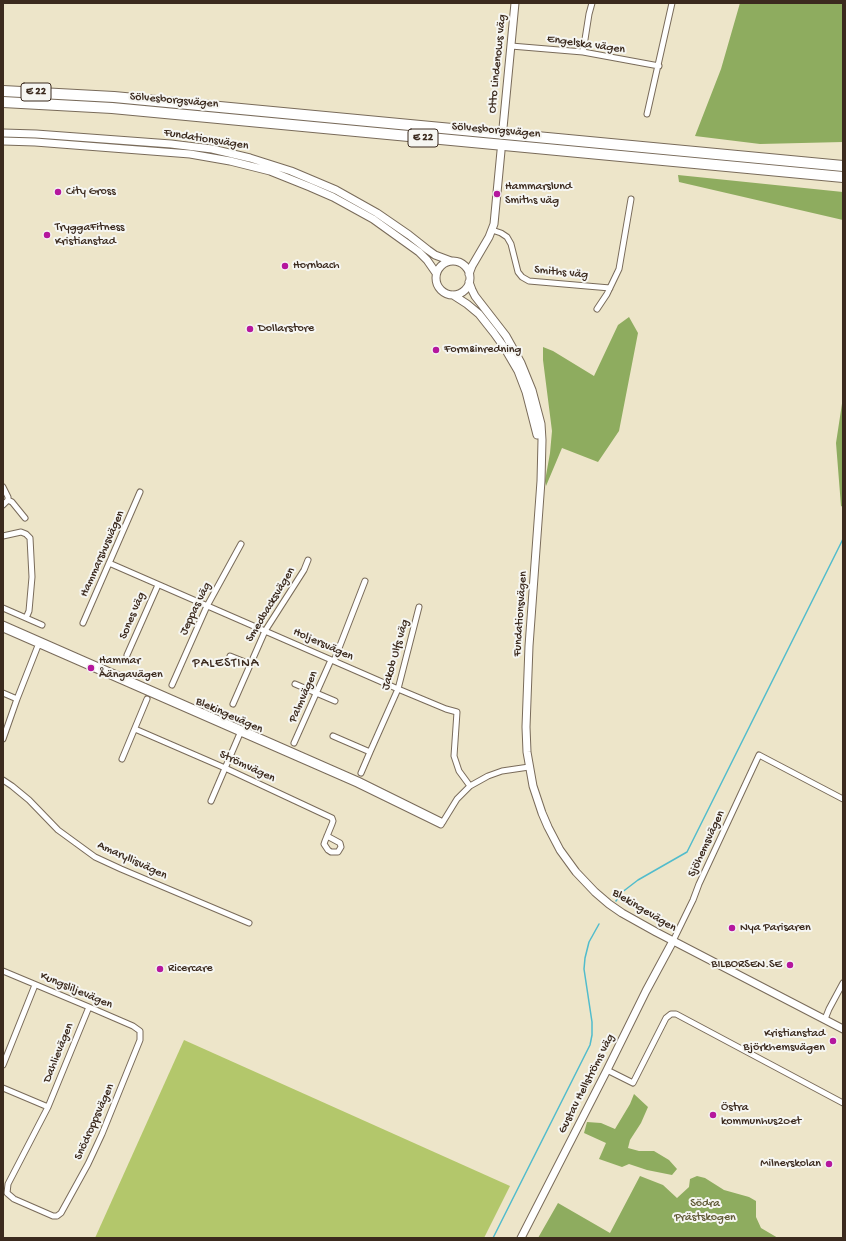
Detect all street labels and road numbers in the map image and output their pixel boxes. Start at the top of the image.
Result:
street label: Otto Lindenows väg [486,14,510,114]
street label: Engelska vägen [546,32,626,58]
road number: E 22 [21,83,51,101]
street label: Sölvesborgsvägen [129,90,219,112]
street label: Sölvesborgsvägen [451,120,541,142]
street label: Fundationsvägen [163,126,249,154]
road number: E 22 [408,129,438,147]
street label: Smiths väg [533,263,589,283]
street label: Hammarshusvägen [77,509,129,599]
street label: Smedbacksvägen [243,565,299,645]
street label: Fundationsvägen [511,571,531,657]
street label: Jeppas väg [177,580,215,638]
street label: Sones väg [117,590,149,642]
street label: Jakob Ulfs väg [379,618,413,692]
street label: Holjersvägen [290,625,356,665]
street label: Palmvägen [286,669,322,725]
street label: Blekingevägen [193,695,265,737]
street label: Strömvägen [217,748,277,786]
street label: Sjöhemsvägen [685,809,729,879]
street label: Amaryllisvägen [95,839,169,883]
street label: Blekingevägen [609,886,679,936]
street label: Kungsliljevägen [38,969,114,1013]
street label: Dahlievägen [41,1021,77,1085]
street label: Gustav Hellströms väg [556,1032,618,1136]
street label: Snödroppsvägen [72,1082,118,1162]

